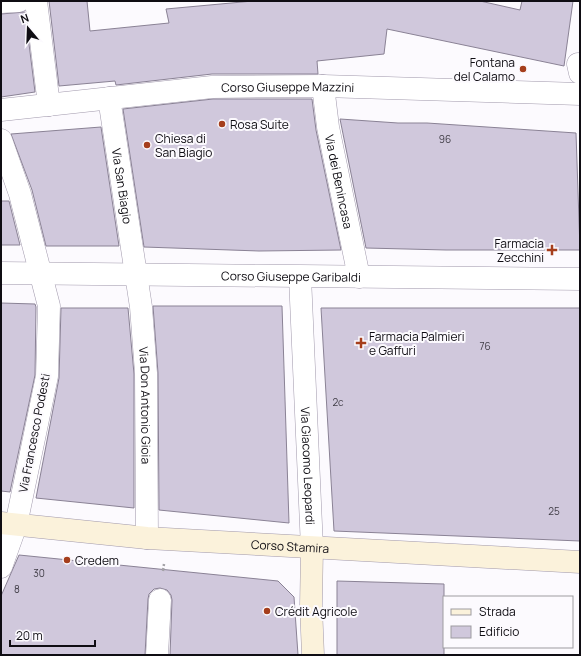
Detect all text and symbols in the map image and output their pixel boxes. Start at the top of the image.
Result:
north arrow [8,8,48,48]
text: N [18,10,31,26]
place label: Fontana del Calamo [454,54,515,85]
marker: Fontana del Calamo [518,64,528,74]
street label: Corso Giuseppe Mazzini [221,77,355,95]
place label: Rosa Suite [230,116,289,133]
marker: Rosa Suite [217,119,227,129]
place label: Chiesa di San Biagio [155,130,212,161]
house number: 96 [439,132,451,146]
street label: Via dei Benincasa [321,133,357,230]
marker: Chiesa di San Biagio [142,140,152,150]
street label: Via San Biagio [108,147,137,225]
place label: Farmacia Zecchini [494,235,544,266]
marker: Farmacia Zecchini [547,245,557,255]
street label: Corso Giuseppe Garibaldi [221,267,361,285]
place label: Farmacia Palmieri e Gaffuri [369,328,465,359]
marker: Farmacia Palmieri e Gaffuri [356,338,366,348]
house number: 76 [479,339,491,353]
street label: Via Don Antonio Gioia [136,346,155,464]
street label: Via Francesco Podesti [14,372,54,494]
house number: 2c [332,395,344,409]
street label: Via Giacomo Leopardi [297,406,319,525]
house number: 25 [548,504,560,518]
street label: Corso Stamira [250,535,330,557]
place label: Credem [75,552,119,569]
marker: Credem [62,555,72,565]
house number: 30 [33,566,45,580]
house number: 8 [14,582,20,596]
legend [443,596,573,648]
place label: Crédit Agricole [275,603,357,620]
text: Strada [479,603,516,620]
marker: Crédit Agricole [262,606,272,616]
scale bar [10,622,95,648]
text: Edificio [479,623,519,640]
text: 20 m [16,627,43,644]

